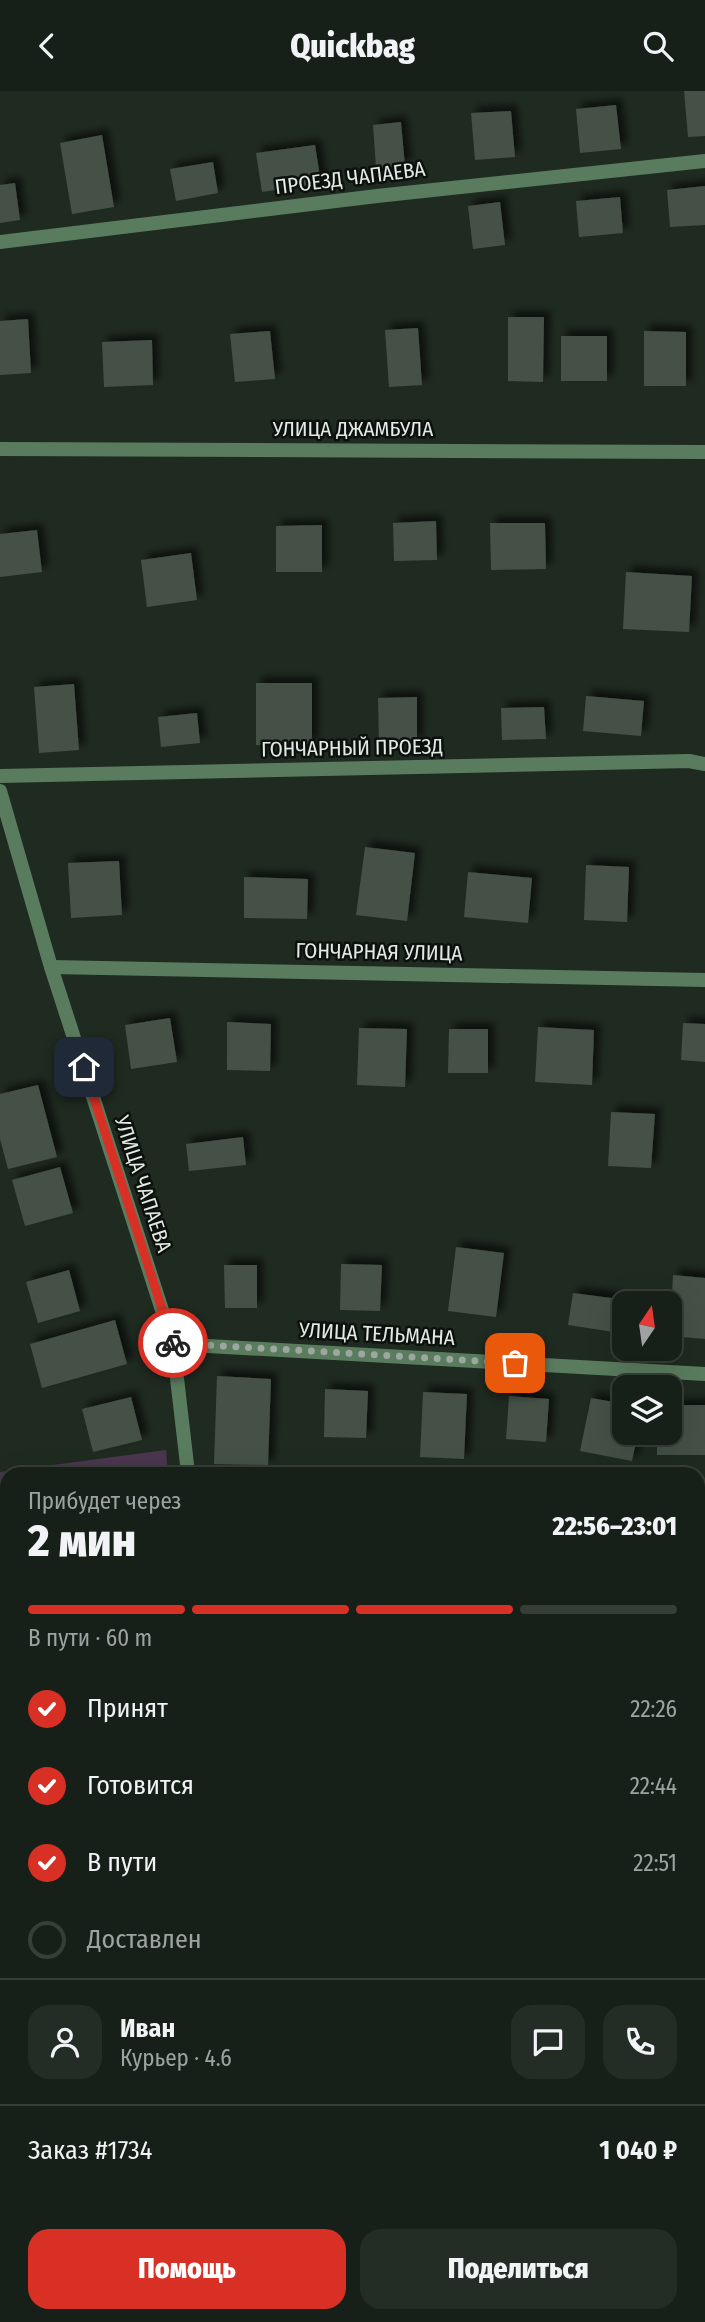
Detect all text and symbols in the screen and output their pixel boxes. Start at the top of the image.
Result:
icon: back [28,27,66,65]
text: Quickbag [290,27,415,65]
icon: search [639,27,677,65]
street label: ПРОЕЗД ЧАПАЕВА [273,156,427,200]
street label: УЛИЦА ДЖАМБУЛА [272,416,433,442]
street label: ГОНЧАРНЫЙ ПРОЕЗД [261,733,443,763]
street label: ГОНЧАРНАЯ УЛИЦА [295,938,463,966]
pin [54,1037,114,1097]
icon: home [65,1048,103,1086]
street label: УЛИЦА ЧАПАЕВА [108,1111,177,1256]
north arrow [612,1291,682,1361]
map controls [612,1291,682,1445]
courier [138,1308,208,1378]
street label: УЛИЦА ТЕЛЬМАНА [297,1317,456,1351]
icon: bike [154,1324,192,1362]
pin [485,1333,545,1393]
icon: bag [496,1344,534,1382]
button: layers [612,1375,682,1445]
text: Прибудет через [28,1487,181,1515]
text: 22:56–23:01 [552,1511,677,1542]
text: 2 мин [28,1513,136,1568]
text: В пути · 60 m [28,1624,152,1652]
icon: check [28,1690,66,1728]
text: Принят [87,1693,168,1724]
text: 22:26 [630,1695,677,1723]
icon: check [28,1767,66,1805]
text: Готовится [87,1770,194,1801]
text: 22:44 [630,1772,677,1800]
icon: check [28,1844,66,1882]
text: В пути [87,1847,157,1878]
text: 22:51 [633,1849,677,1877]
text: Доставлен [87,1924,202,1955]
button: person [28,2005,102,2079]
button: chat [511,2005,585,2079]
button: phone [603,2005,677,2079]
text: Иван [120,2013,175,2044]
text: Курьер · 4.6 [120,2044,232,2072]
text: Заказ #1734 [28,2135,152,2166]
text: 1 040 ₽ [599,2135,677,2166]
button: Помощь [28,2229,346,2309]
button: Поделиться [360,2229,677,2309]

